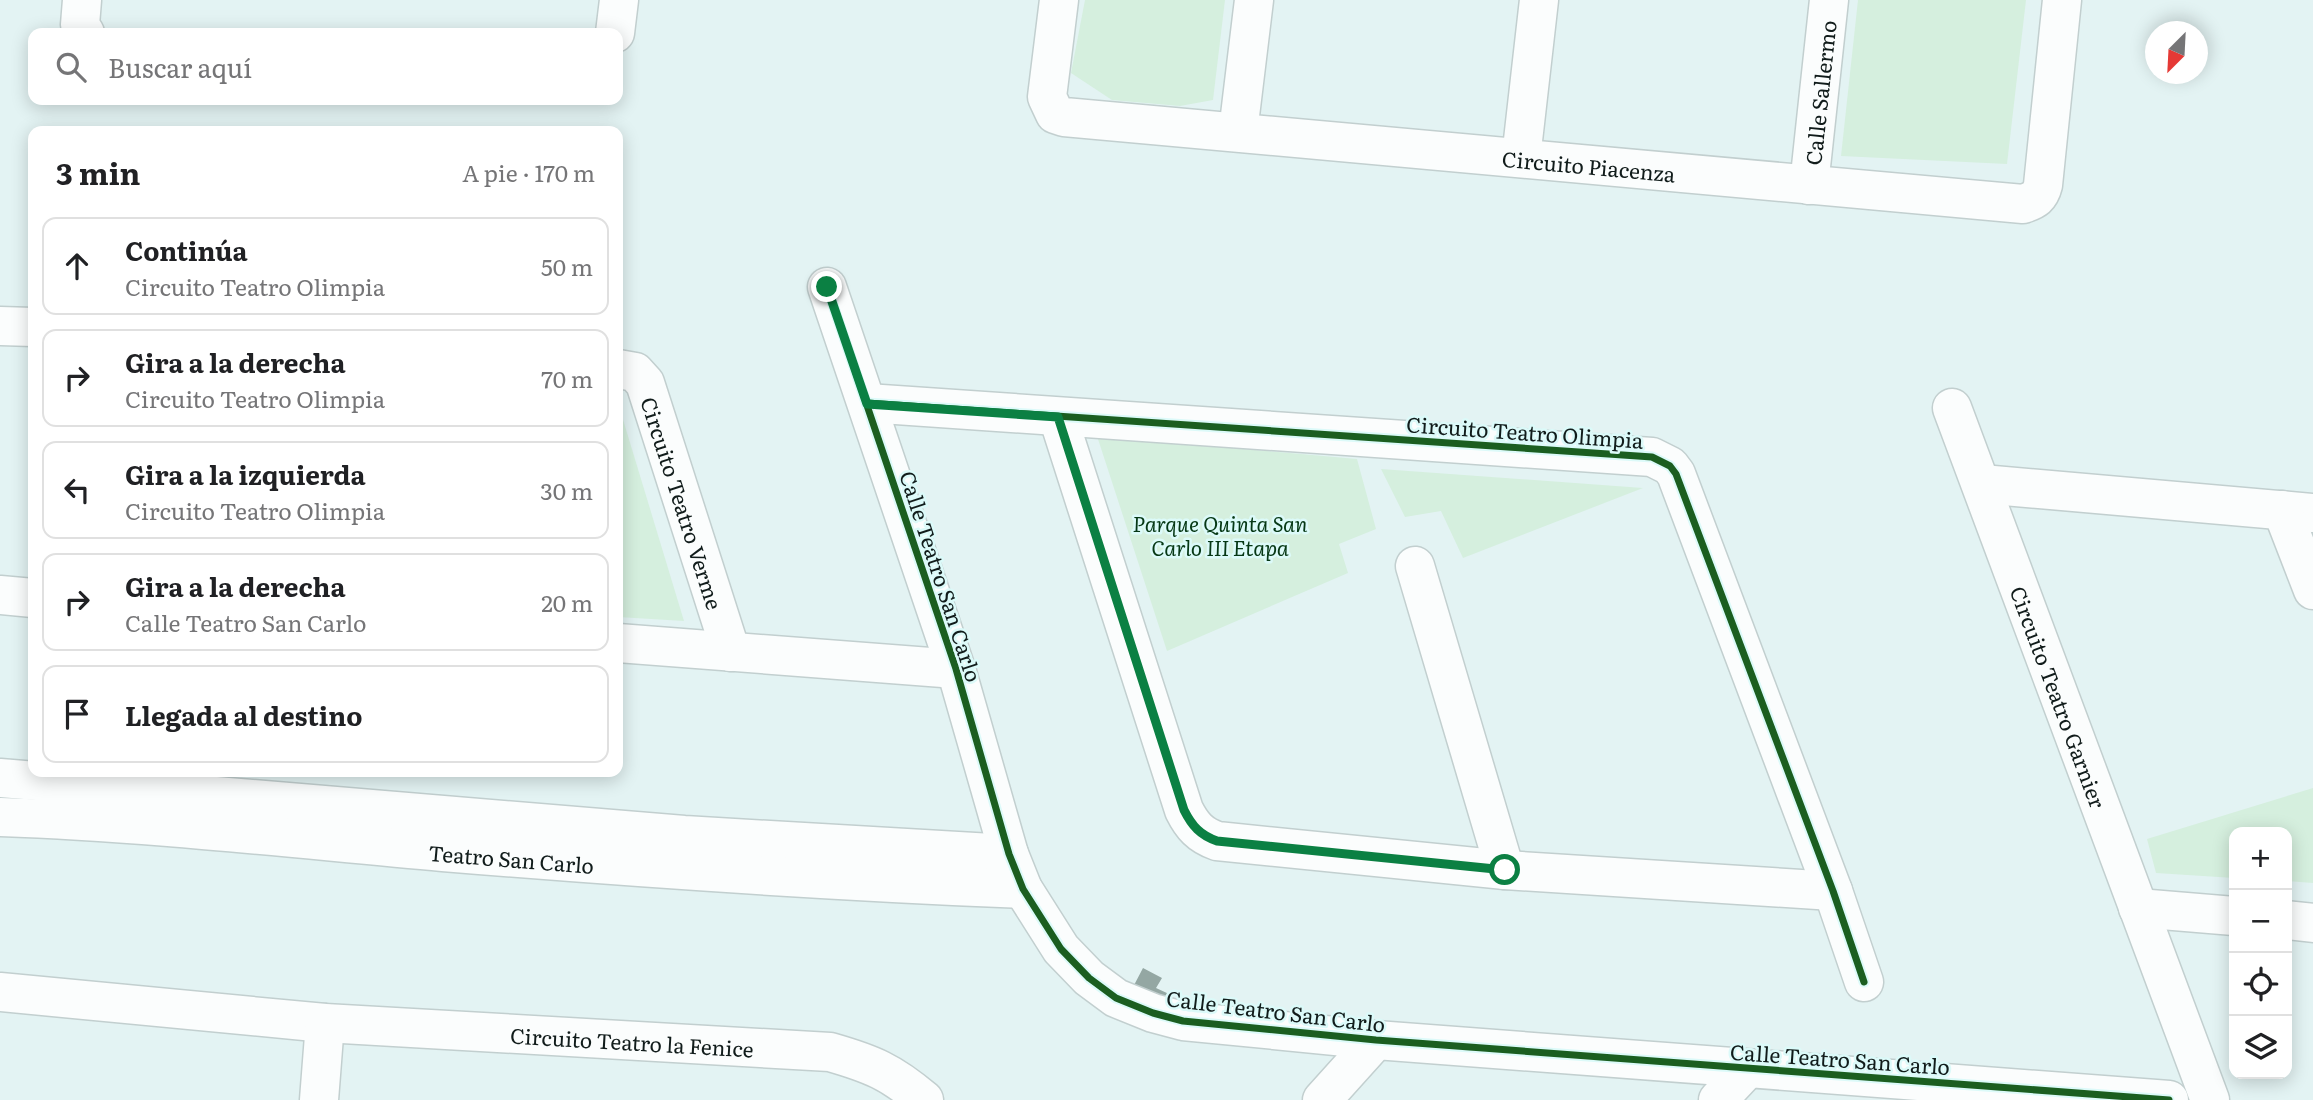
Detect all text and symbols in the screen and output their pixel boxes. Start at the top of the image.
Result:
street label: Calle Sallermo [1796,19,1842,167]
north arrow [2145,21,2208,84]
search box [28,28,623,105]
text: Buscar aquí [108,47,252,86]
icon: search [52,48,90,86]
street label: Circuito Piacenza [1501,141,1678,188]
text: 3 min [56,150,140,194]
text: A pie · 170 m [462,155,595,189]
text: Continúa [125,230,248,269]
icon: ahead [58,247,96,285]
text: 50 m [541,249,593,283]
text: Circuito Teatro Olimpia [125,269,385,303]
route end [811,271,842,302]
text: Gira a la derecha [125,342,345,381]
icon: right [58,359,96,397]
text: 70 m [541,361,593,395]
text: Circuito Teatro Olimpia [125,381,385,415]
street label: Circuito Teatro Verme [635,393,732,613]
street label: Circuito Teatro Olimpia [1405,407,1645,455]
text: Gira a la izquierda [125,454,366,493]
street label: Calle Teatro San Carlo [893,466,991,686]
icon: left [58,471,96,509]
text: 30 m [540,473,593,507]
text: Circuito Teatro Olimpia [125,493,385,527]
park label: Parque Quinta San Carlo III Etapa [1132,507,1308,562]
text: Gira a la derecha [125,566,345,605]
street label: Circuito Teatro Garnier [2004,581,2115,812]
icon: right [58,583,96,621]
text: 20 m [541,585,593,619]
text: Calle Teatro San Carlo [125,605,366,639]
icon: arrive [58,695,96,733]
text: Llegada al destino [125,695,362,734]
map controls [2229,827,2292,1079]
button: + [2229,827,2292,890]
street label: Teatro San Carlo [427,835,595,879]
route start [1489,854,1520,885]
button: − [2229,890,2292,953]
button: locate [2229,953,2292,1016]
street label: Calle Teatro San Carlo [1165,981,1387,1039]
button: layers [2229,1016,2292,1079]
street label: Circuito Teatro la Fenice [509,1018,755,1063]
street label: Calle Teatro San Carlo [1729,1035,1951,1081]

